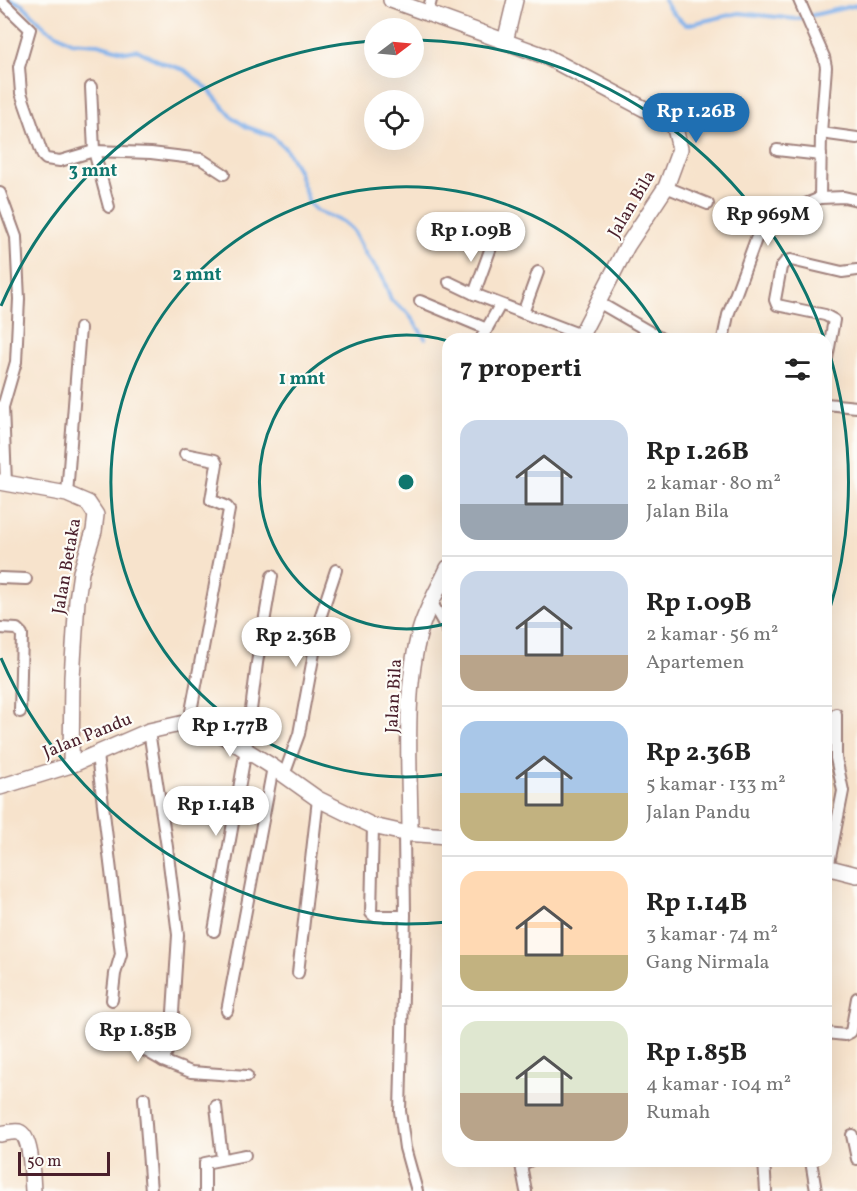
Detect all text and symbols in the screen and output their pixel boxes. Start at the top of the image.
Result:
north arrow [364,18,424,78]
map controls [364,18,424,150]
button: locate [364,90,424,150]
pin: Rp 1.26B [634,93,758,144]
text: Rp 1.26B [656,98,736,126]
text: 3 mnt [69,159,118,184]
street label: Jalan Bila [602,166,662,243]
pin: Rp 969M [713,196,823,247]
text: Rp 969M [726,201,810,229]
pin: Rp 1.09B [409,212,533,263]
text: Rp 1.09B [430,217,512,245]
text: 2 mnt [173,263,222,288]
text: 7 properti [460,351,582,387]
icon: filters [781,353,814,386]
text: 1 mnt [279,367,326,392]
text: Rp 1.26B [646,434,749,470]
icon: home [508,444,580,516]
text: 2 kamar · 80 m² [646,470,781,498]
centre of rings [396,472,416,492]
text: Jalan Bila [646,498,729,526]
street label: Jalan Betaka [47,516,88,616]
text: Rp 1.09B [646,585,752,621]
icon: home [508,595,580,667]
pin: Rp 2.36B [234,617,358,668]
text: 2 kamar · 56 m² [646,621,778,649]
text: Rp 2.36B [256,622,336,650]
text: Apartemen [646,649,745,677]
street label: Jalan Bila [380,658,409,734]
street label: Jalan Pandu [39,707,136,766]
pin: Rp 1.77B [168,707,292,758]
text: Rp 1.77B [192,712,268,740]
text: Rp 2.36B [646,735,751,771]
icon: home [508,745,580,817]
text: 5 kamar · 133 m² [646,771,786,799]
pin: Rp 1.14B [154,786,278,837]
text: Rp 1.14B [177,791,255,819]
text: Jalan Pandu [646,799,751,827]
text: Rp 1.14B [646,885,747,921]
icon: home [508,895,580,967]
text: 3 kamar · 74 m² [646,921,778,949]
text: Gang Nirmala [646,949,770,977]
pin: Rp 1.85B [76,1012,200,1063]
text: Rp 1.85B [99,1017,177,1045]
text: Rp 1.85B [646,1035,747,1071]
icon: home [508,1045,580,1117]
text: 4 kamar · 104 m² [646,1071,791,1099]
text: Rumah [646,1099,711,1127]
scale bar [18,1149,110,1176]
text: 50 m [27,1151,61,1173]

